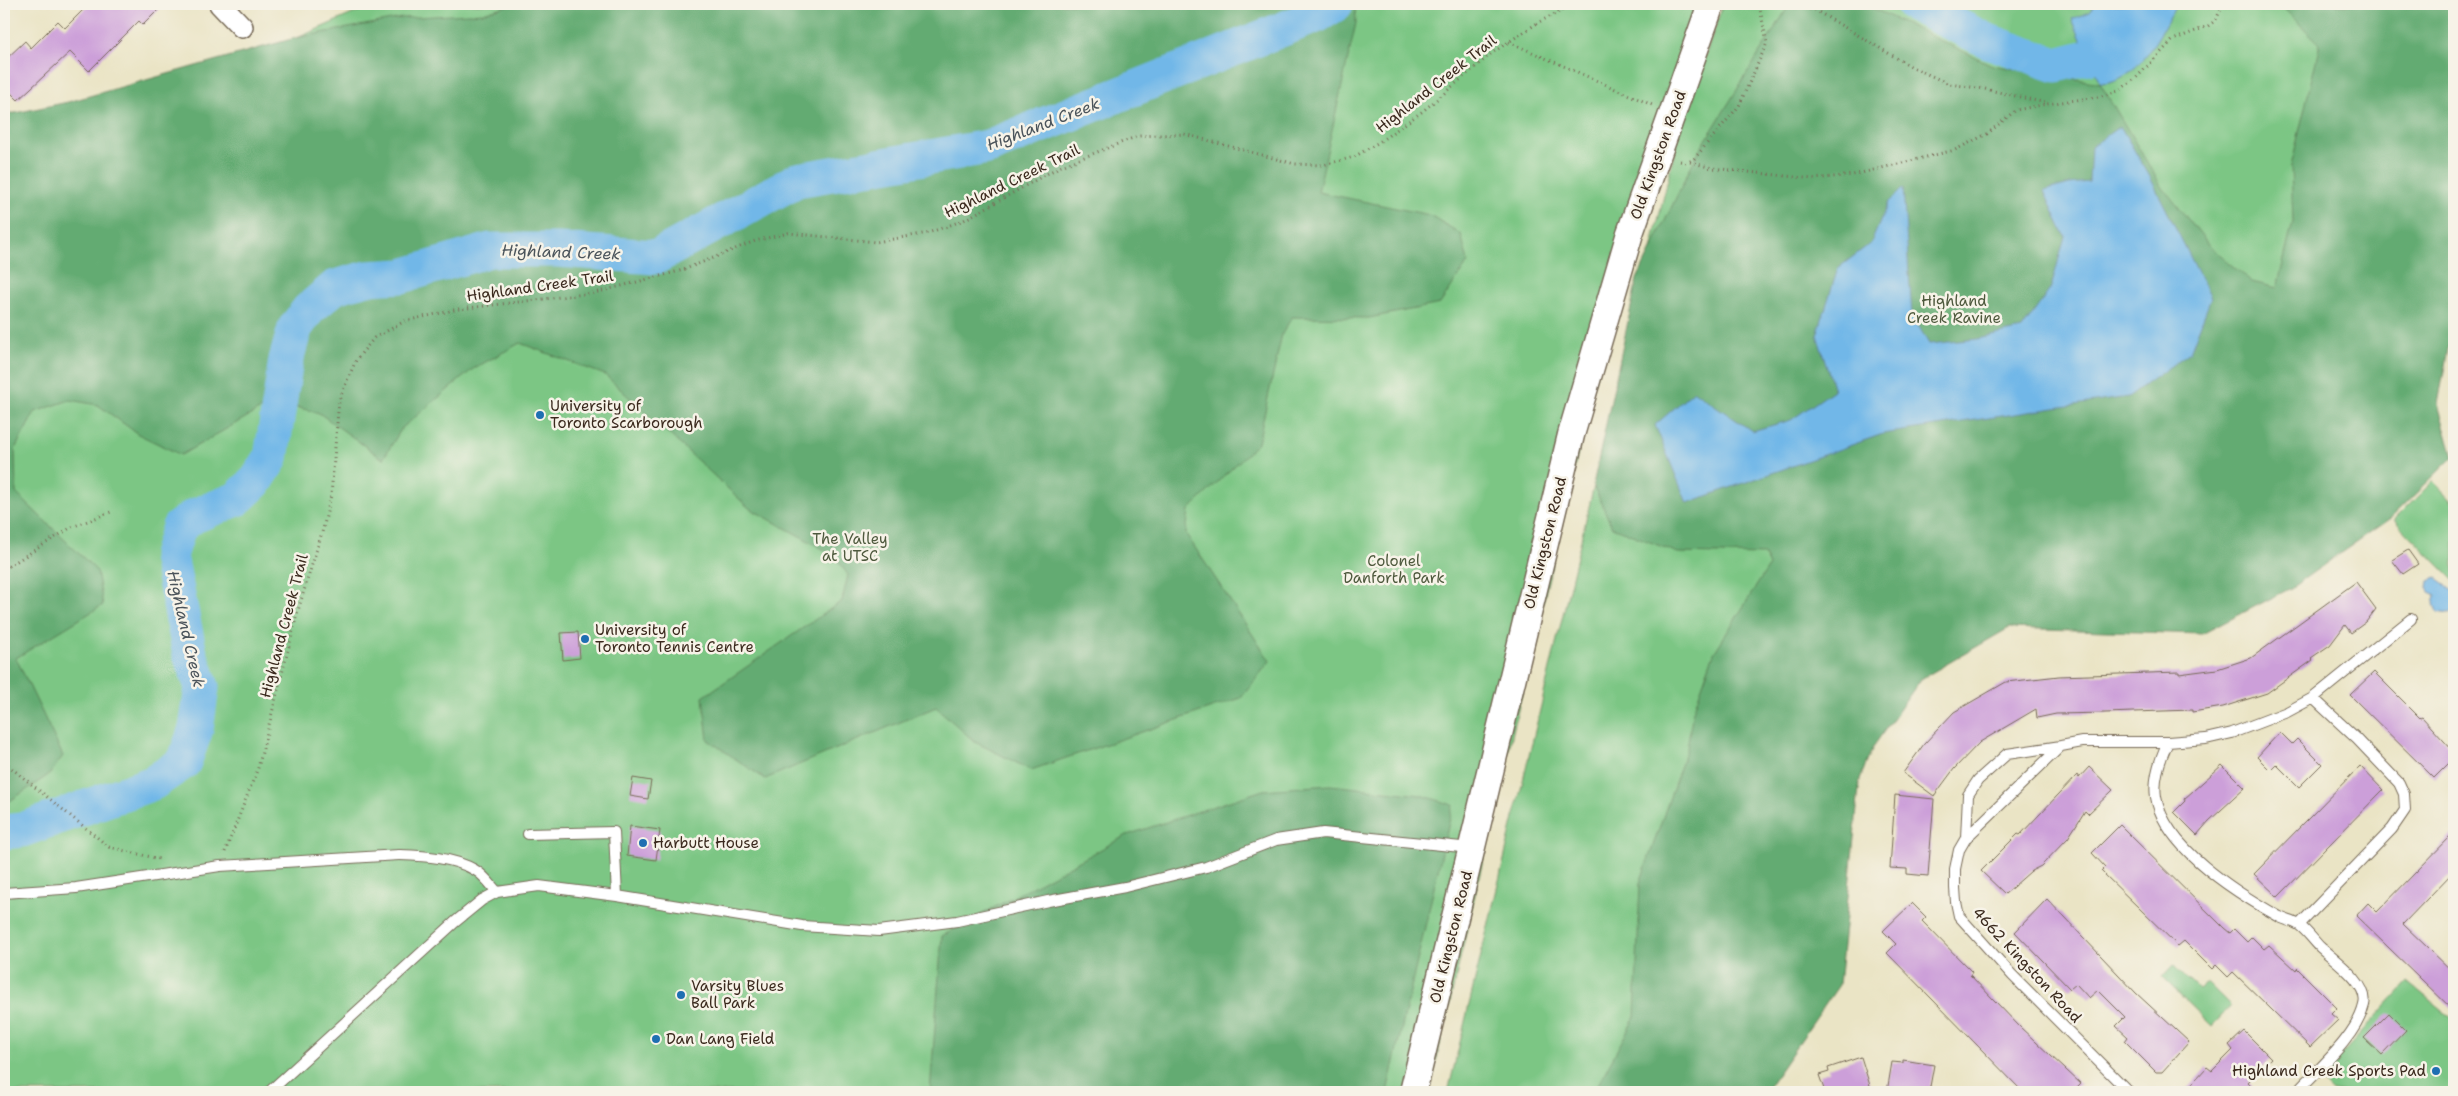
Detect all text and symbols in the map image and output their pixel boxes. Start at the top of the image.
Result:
street label: Highland Creek Trail [1371,30,1501,137]
street label: Old Kingston Road [1625,87,1691,222]
water label: Highland Creek [984,93,1102,155]
street label: Highland Creek Trail [941,139,1083,222]
water label: Highland Creek [501,239,621,265]
street label: Highland Creek Trail [465,266,615,306]
park label: Highland Creek Ravine [1907,291,2001,328]
place label: University of Toronto Scarborough [550,396,703,433]
marker: University of Toronto Scarborough [534,409,546,421]
street label: Old Kingston Road [1519,474,1571,611]
park label: The Valley at UTSC [812,529,888,566]
street label: Highland Creek Trail [255,551,313,700]
park label: Colonel Danforth Park [1343,551,1445,588]
water label: Highland Creek [162,568,210,690]
place label: University of Toronto Tennis Centre [595,620,754,657]
marker: University of Toronto Tennis Centre [579,633,591,645]
place label: Harbutt House [653,833,759,853]
marker: Harbutt House [637,837,649,849]
street label: Old Kingston Road [1425,868,1477,1005]
street label: 4662 Kingston Road [1968,903,2086,1028]
place label: Varsity Blues Ball Park [691,976,784,1013]
marker: Varsity Blues Ball Park [675,989,687,1001]
place label: Dan Lang Field [666,1029,775,1049]
marker: Dan Lang Field [650,1033,662,1045]
place label: Highland Creek Sports Pad [2232,1061,2426,1081]
marker: Highland Creek Sports Pad [2430,1065,2442,1077]

